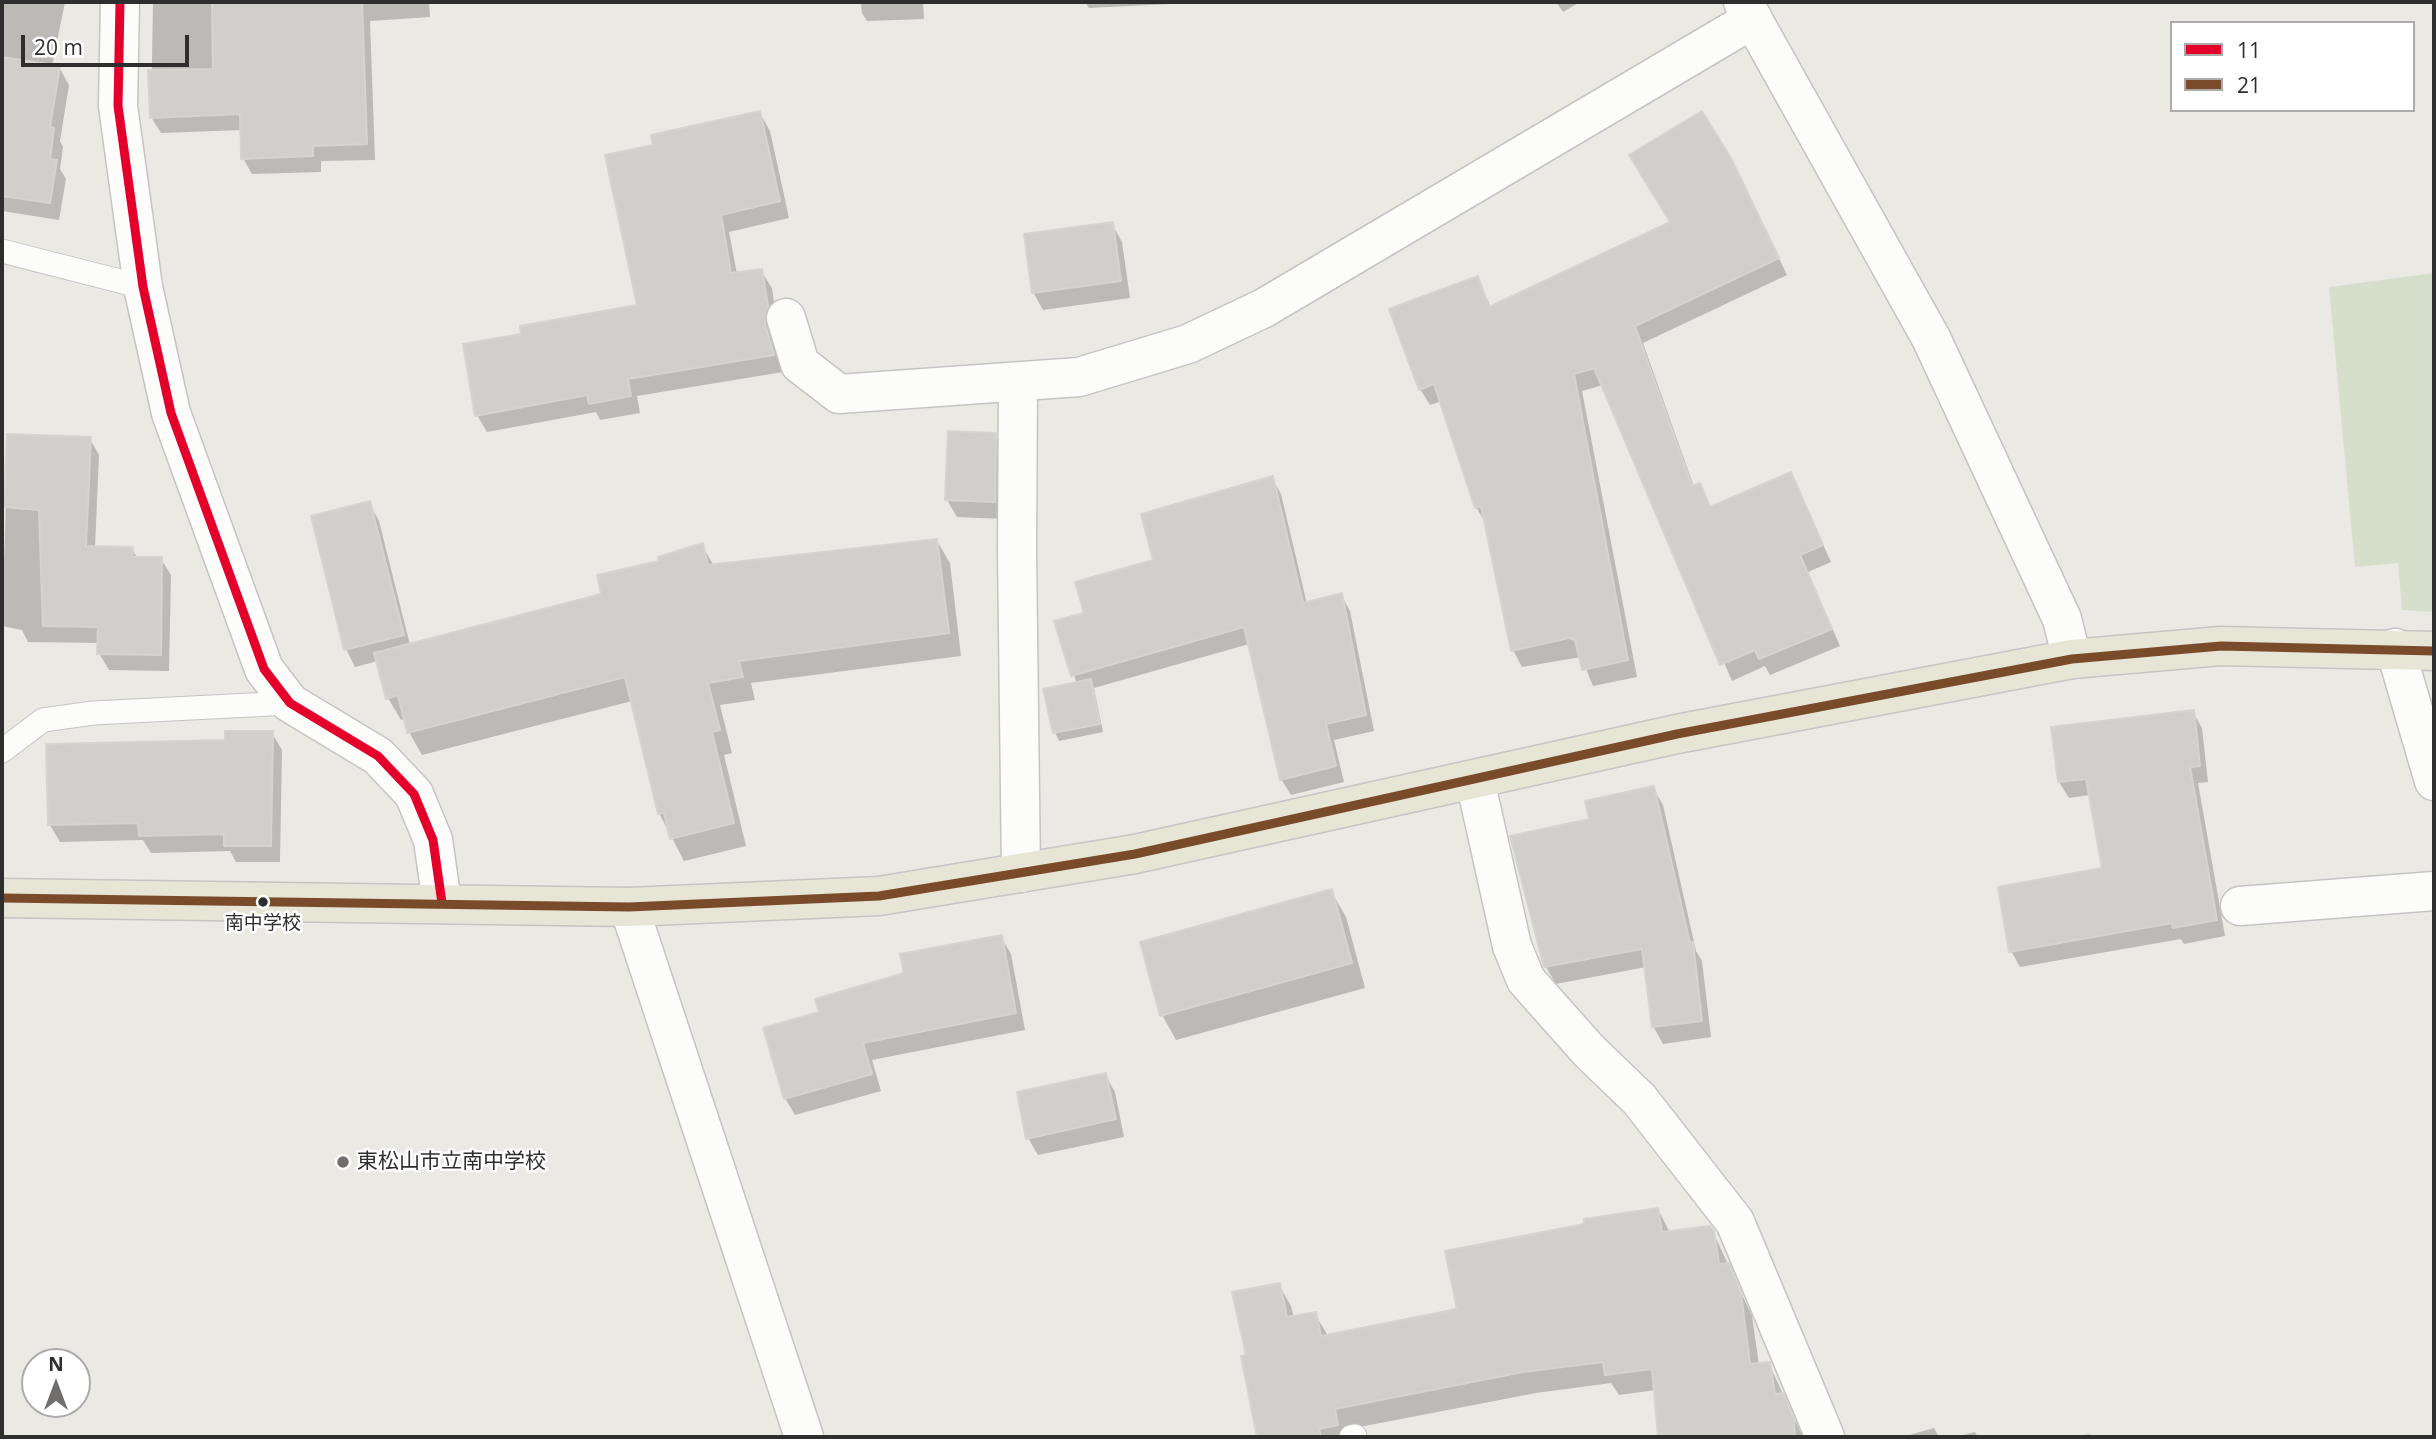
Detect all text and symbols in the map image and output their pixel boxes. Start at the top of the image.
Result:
scale bar [24,21,192,65]
legend [2170,21,2415,112]
text: 20 m [34,33,83,61]
text: 11 [2237,36,2261,64]
text: 21 [2237,71,2261,99]
marker: 南中学校 [256,895,270,909]
place label: 南中学校 [225,913,301,935]
place label: 東松山市立南中学校 [357,1149,546,1175]
marker: 東松山市立南中学校 [335,1154,351,1170]
north arrow [21,1348,91,1418]
text: N [48,1351,64,1377]

